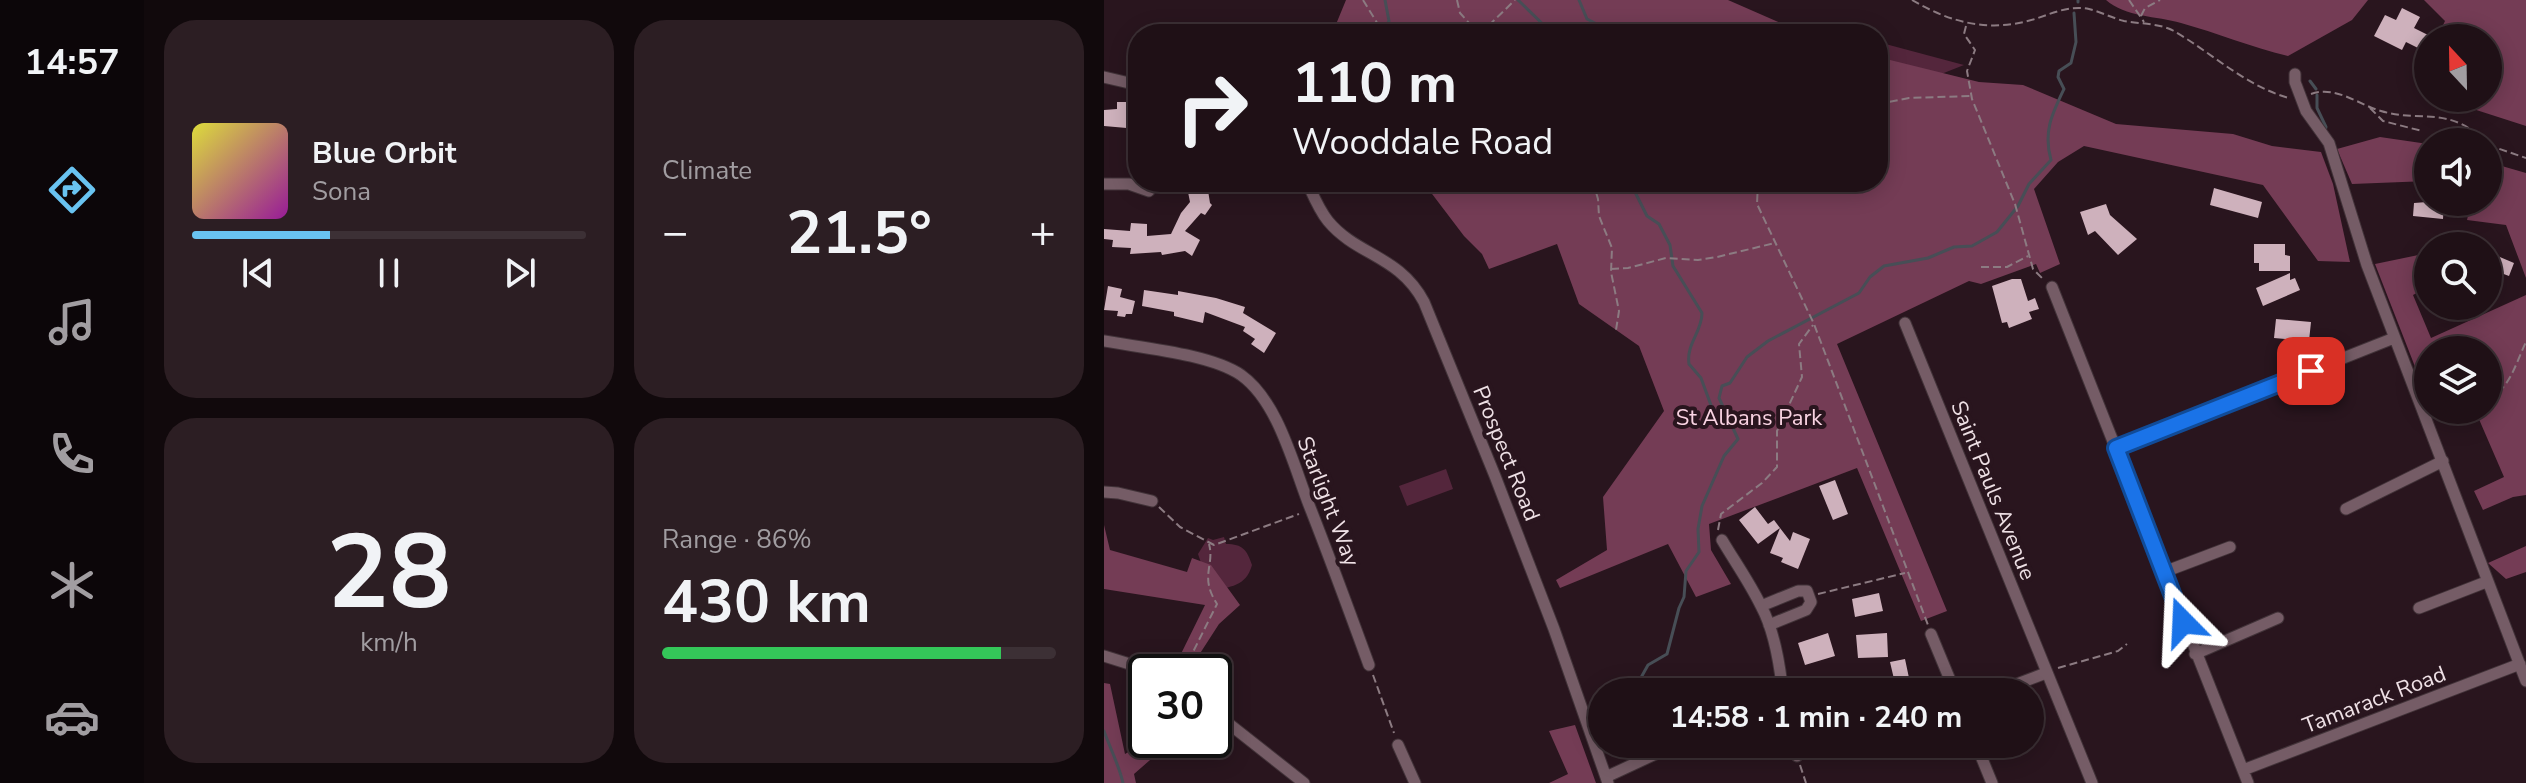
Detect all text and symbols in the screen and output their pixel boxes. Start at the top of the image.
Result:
north arrow [2414,24,2502,112]
map controls [2414,24,2502,424]
text: 14:57 [24,38,120,87]
text: 110 m [1292,45,1457,122]
icon: right [1160,56,1264,160]
text: Wooddale Road [1292,118,1553,167]
button: sound [2414,128,2502,216]
text: Blue Orbit [312,133,456,174]
text: Climate [662,153,752,188]
icon: directions [44,162,100,218]
text: Sona [312,174,371,209]
text: 21.5° [786,192,932,274]
text: − [662,203,688,263]
text: + [1030,203,1056,263]
button: search [2414,232,2502,320]
icon: previous [236,251,280,295]
icon: pause [367,251,411,295]
icon: next [498,251,542,295]
icon: music [44,294,100,350]
button: layers [2414,336,2502,424]
pin [2277,337,2345,405]
icon: arrive [2289,349,2333,393]
street label: Prospect Road [1465,381,1547,526]
street label: Saint Pauls Avenue [1943,396,2043,585]
park label: St Albans Park [1676,403,1823,433]
icon: phone [44,426,100,482]
street label: Starlight Way [1290,432,1367,571]
text: 28 [327,502,451,644]
text: Range · 86% [662,522,812,557]
icon: climate [44,557,100,613]
text: 430 km [662,561,871,643]
position arrow [2141,580,2225,664]
text: km/h [360,625,418,660]
speed limit sign: 30 [1128,654,1232,758]
street label: Tamarack Road [2298,659,2450,741]
icon: car [44,689,100,745]
text: 14:58 · 1 min · 240 m [1670,697,1962,738]

